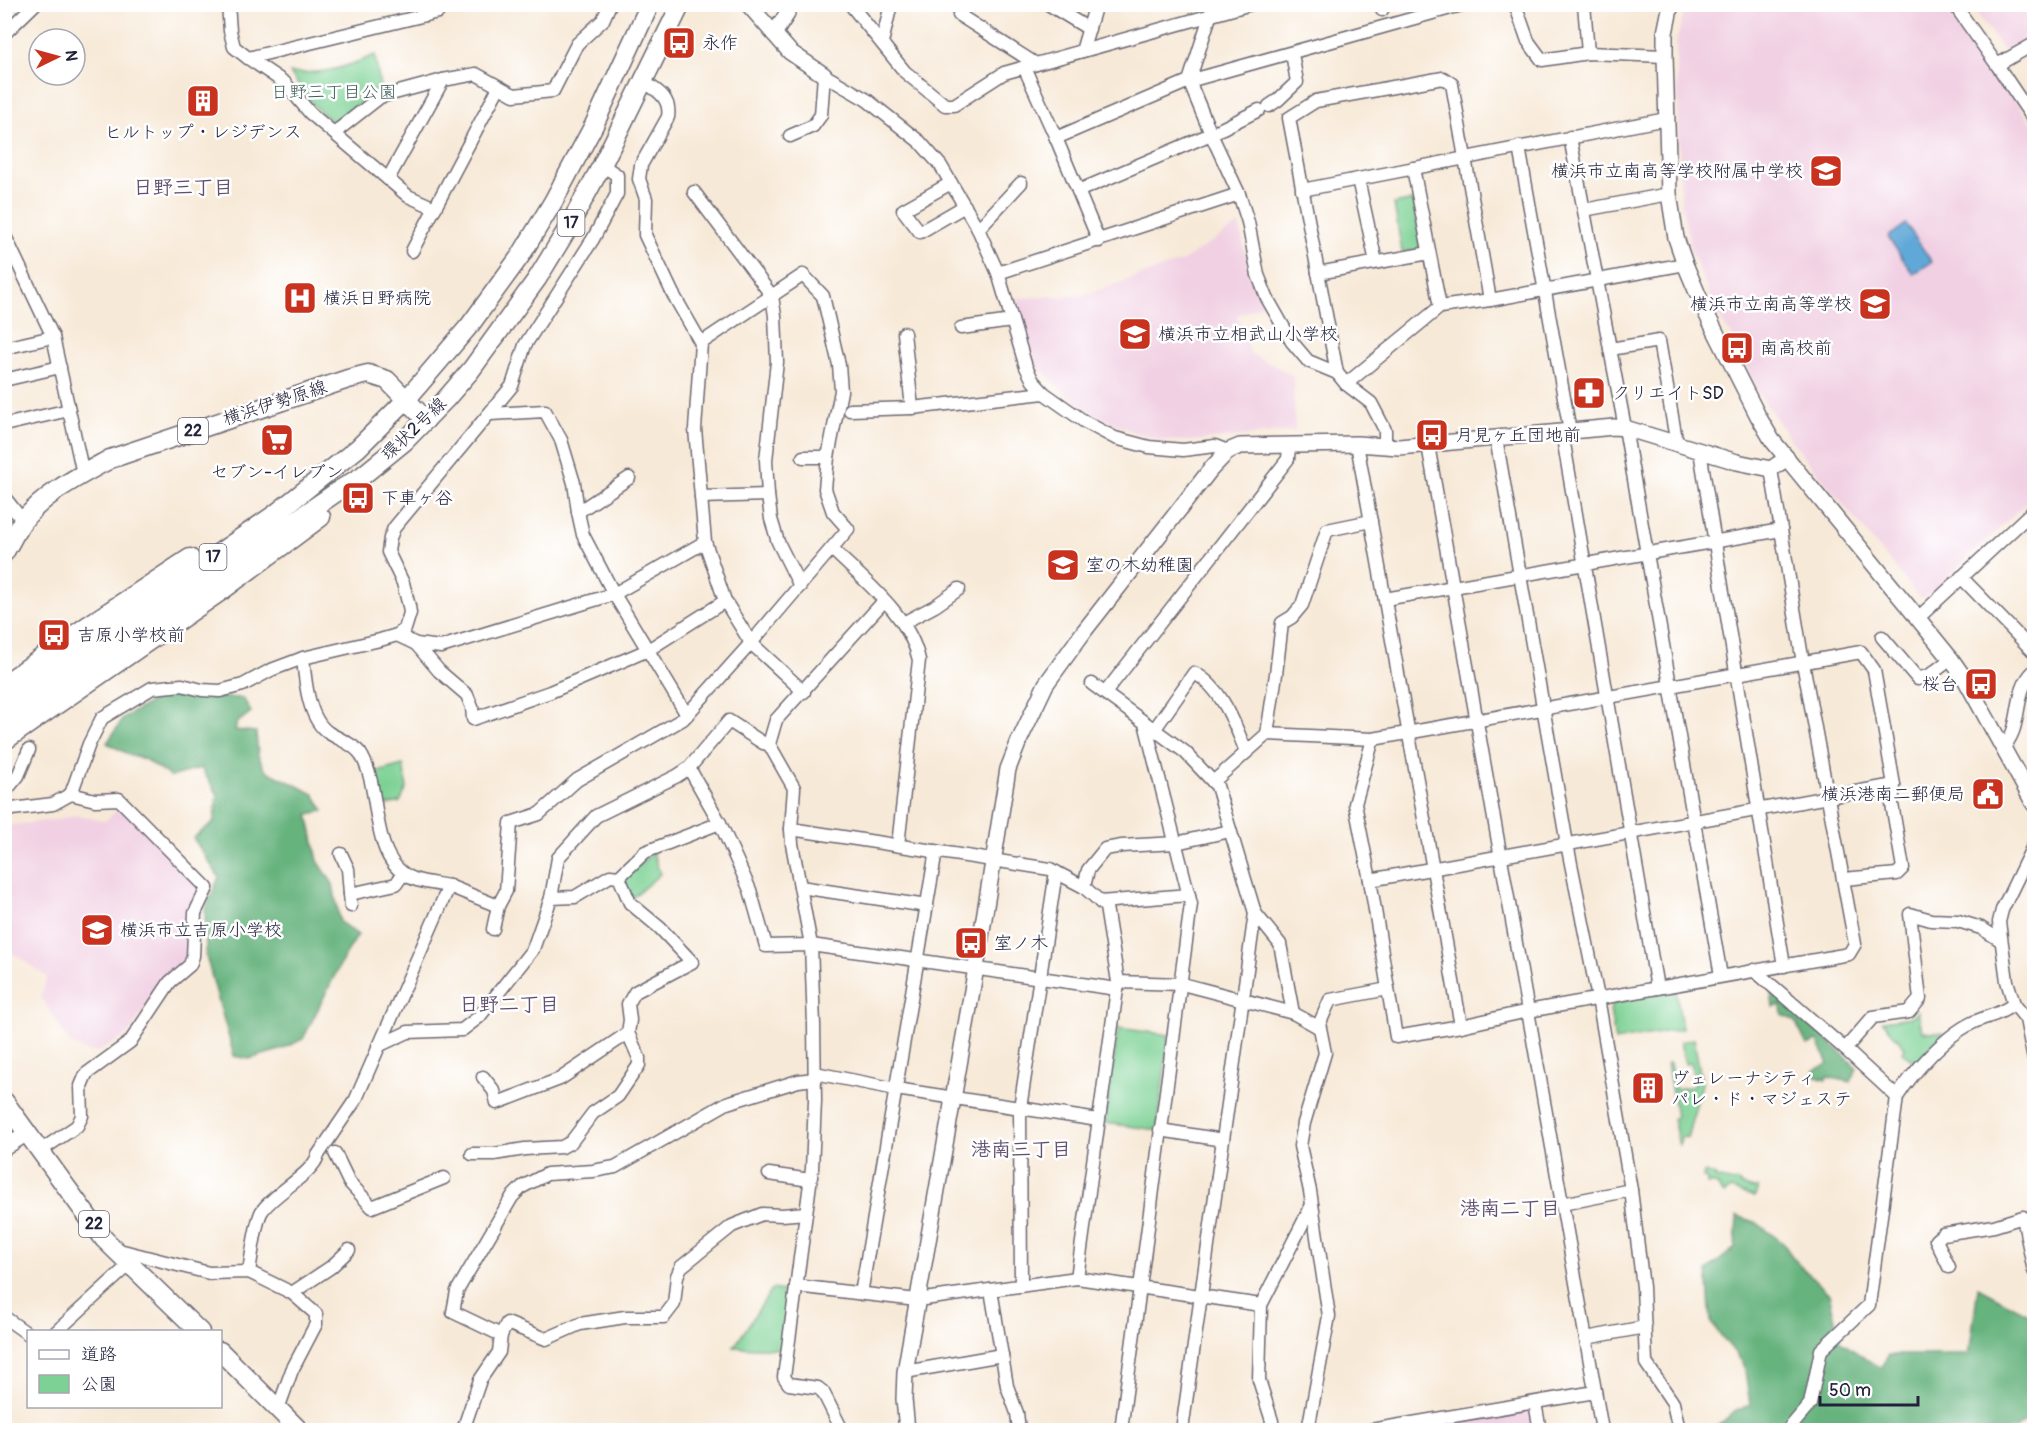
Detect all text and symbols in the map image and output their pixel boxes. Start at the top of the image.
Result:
bus stop icon: 永作 [661,25,697,61]
north arrow [27,27,87,87]
place label: 永作 [702,32,738,55]
text: N [61,50,81,62]
park label: 日野三丁目公園 [271,81,397,104]
building icon: ヒルトップ・レジデンス [185,83,221,119]
place label: ヒルトップ・レジデンス [104,121,302,144]
school or university icon: 横浜市立南高等学校附属中学校 [1808,153,1844,189]
place label: 横浜市立南高等学校附属中学校 [1551,160,1803,183]
district label: 日野三丁目 [133,175,233,200]
road number: 17 [558,210,584,236]
hospital icon: 横浜日野病院 [282,280,318,316]
school or university icon: 横浜市立南高等学校 [1857,286,1893,322]
place label: 横浜日野病院 [323,287,431,310]
place label: 横浜市立南高等学校 [1690,293,1852,316]
school or university icon: 横浜市立相武山小学校 [1117,316,1153,352]
place label: 横浜市立相武山小学校 [1158,323,1338,346]
bus stop icon: 南高校前 [1719,330,1755,366]
place label: 南高校前 [1760,337,1832,360]
street label: 横浜伊勢原線 [220,375,330,431]
pharmacy icon: クリエイトSD [1571,375,1607,411]
place label: クリエイトSD [1612,382,1724,405]
street label: 環状2号線 [376,392,452,466]
bus stop icon: 月見ヶ丘団地前 [1414,417,1450,453]
road number: 22 [178,418,208,444]
supermarket icon: セブン-イレブン [259,422,295,458]
place label: 月見ヶ丘団地前 [1455,424,1581,447]
place label: セブン-イレブン [210,461,344,484]
bus stop icon: 下車ヶ谷 [340,480,376,516]
place label: 下車ヶ谷 [381,487,453,510]
road number: 17 [200,544,226,570]
school or university icon: 室の木幼稚園 [1045,547,1081,583]
place label: 室の木幼稚園 [1086,554,1194,577]
bus stop icon: 吉原小学校前 [36,617,72,653]
place label: 吉原小学校前 [77,624,185,647]
bus stop icon: 桜台 [1963,666,1999,702]
place label: 桜台 [1922,673,1958,696]
public building icon: 横浜港南二郵便局 [1970,776,2006,812]
place label: 横浜港南二郵便局 [1821,783,1965,806]
school or university icon: 横浜市立吉原小学校 [79,912,115,948]
place label: 横浜市立吉原小学校 [120,919,282,942]
bus stop icon: 室ノ木 [953,925,989,961]
place label: 室ノ木 [994,932,1048,955]
district label: 日野二丁目 [459,992,559,1017]
place label: ヴェレーナシティ パレ・ド・マジェステ [1671,1067,1852,1111]
building icon: ヴェレーナシティ パレ・ド・マジェステ [1630,1070,1666,1106]
district label: 港南三丁目 [971,1137,1071,1162]
district label: 港南二丁目 [1460,1196,1560,1221]
road number: 22 [79,1211,109,1237]
legend [27,1330,222,1408]
text: 道路 [81,1343,117,1366]
scale bar [1820,1369,1918,1407]
text: 公園 [81,1373,117,1396]
text: 50 m [1829,1379,1871,1402]

